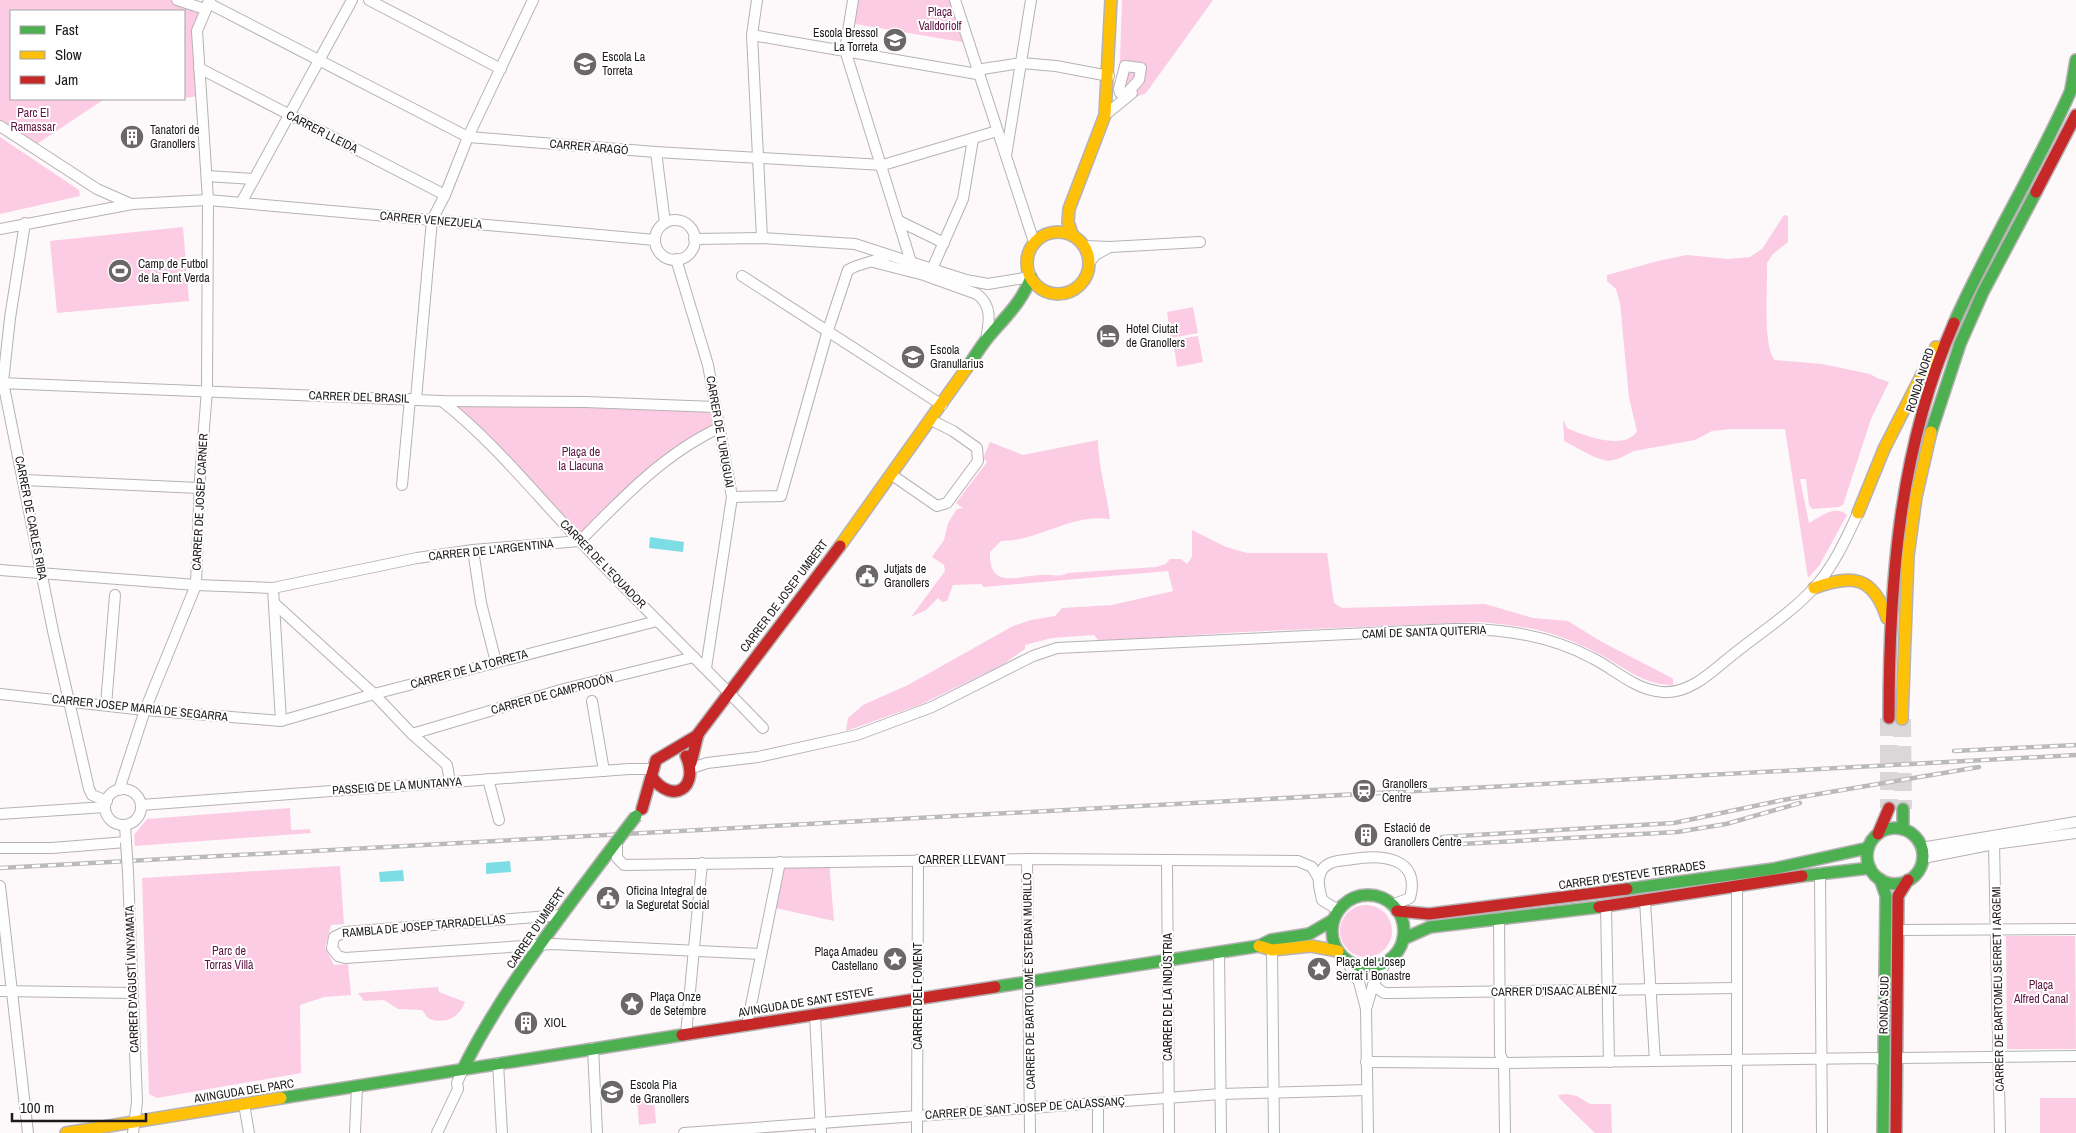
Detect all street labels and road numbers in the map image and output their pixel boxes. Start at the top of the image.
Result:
street label: CARRER LLEIDA [284,107,361,157]
street label: CARRER ARAGÓ [549,136,630,158]
street label: CARRER VENEZUELA [379,208,483,232]
street label: RONDA NORD [1902,346,1938,414]
street label: CARRER DE L'URUGUAI [702,375,738,489]
street label: CARRER DEL BRASIL [308,387,410,407]
street label: CARRER DE JOSEP CARNER [188,433,212,571]
street label: CARRER DE CARLES RIBA [11,455,51,582]
street label: CARRER DE L'EQUADOR [556,516,650,612]
street label: CARRER DE L'ARGENTINA [428,535,555,565]
street label: CARRER DE JOSEP UMBERT [736,537,832,655]
street label: CAMÍ DE SANTA QUITERIA [1362,622,1487,642]
street label: CARRER DE LA TORRETA [409,646,530,692]
street label: CARRER DE CAMPRODÓN [489,670,615,718]
street label: CARRER JOSEP MARIA DE SEGARRA [51,691,229,725]
street label: PASSEIG DE LA MUNTANYA [332,773,463,799]
street label: CARRER LLEVANT [918,852,1006,868]
street label: CARRER D'ESTEVE TERRADES [1557,857,1707,893]
street label: CARRER DE BARTOLOMÉ ESTEBAN MURILLO [1019,872,1039,1090]
street label: CARRER D'UMBERT [503,884,569,972]
street label: CARRER DE BARTOMEU SERRET I ARGEMI [1988,886,2008,1092]
street label: CARRER D'AGUSTÍ VINYAMATA [121,905,143,1053]
street label: RAMBLA DE JOSEP TARRADELLAS [342,911,507,941]
street label: CARRER DE LA INDÚSTRIA [1160,933,1176,1061]
street label: CARRER DEL FOMENT [910,942,926,1050]
street label: RONDA SUD [1875,976,1893,1034]
street label: CARRER D'ISAAC ALBÉNIZ [1491,982,1617,1000]
street label: AVINGUDA DE SANT ESTEVE [736,983,875,1021]
street label: AVINGUDA DEL PARC [192,1075,295,1107]
street label: CARRER DE SANT JOSEP DE CALASSANÇ [925,1093,1125,1123]

